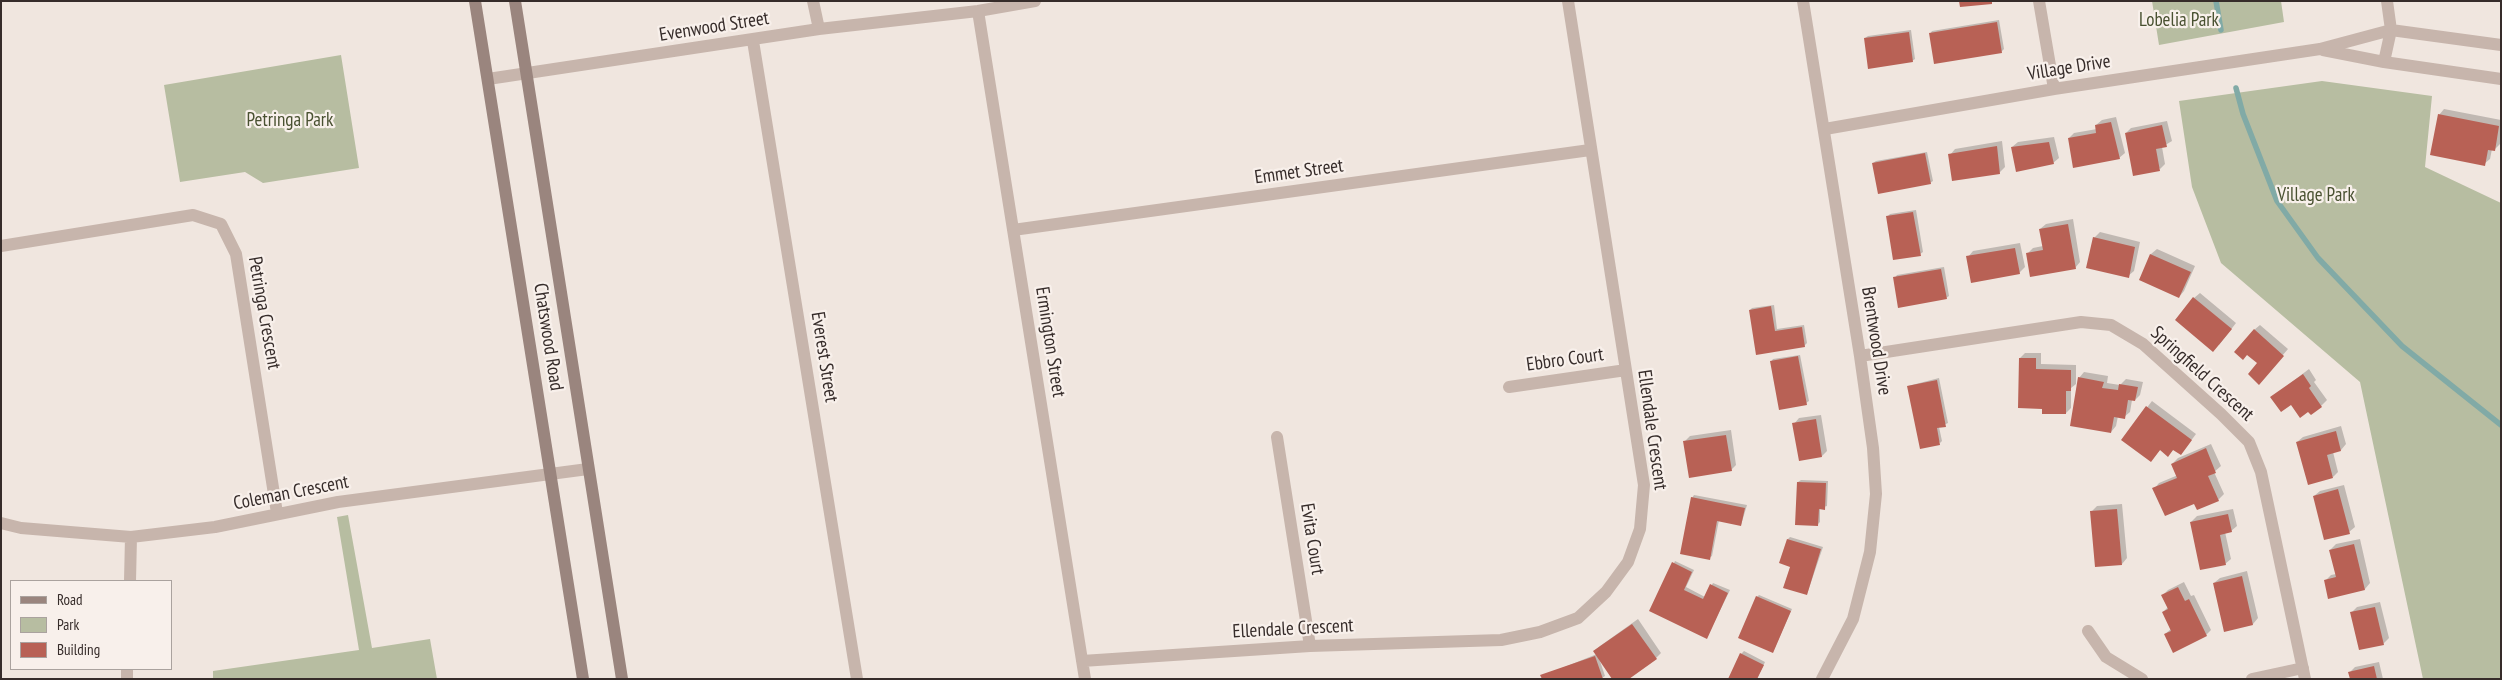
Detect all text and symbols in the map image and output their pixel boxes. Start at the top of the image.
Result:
street label: Evenwood Street [658,7,770,47]
park label: Lobelia Park [2139,10,2219,32]
street label: Village Drive [2026,50,2112,86]
park label: Petringa Park [247,110,333,132]
street label: Emmet Street [1253,154,1345,190]
park label: Village Park [2277,185,2355,207]
street label: Petringa Crescent [243,255,285,371]
street label: Chatswood Road [528,282,568,392]
street label: Ermington Street [1030,285,1070,399]
street label: Brentwood Drive [1856,285,1896,397]
street label: Everest Street [806,310,842,404]
street label: Springfield Crescent [2146,322,2258,426]
street label: Ebbro Court [1525,343,1605,377]
street label: Ellendale Crescent [1632,368,1672,492]
street label: Coleman Crescent [232,471,350,515]
street label: Evita Court [1295,502,1329,576]
legend [10,580,172,670]
text: Road [57,590,83,609]
street label: Ellendale Crescent [1232,614,1354,644]
text: Park [57,615,79,634]
text: Building [57,640,100,659]

